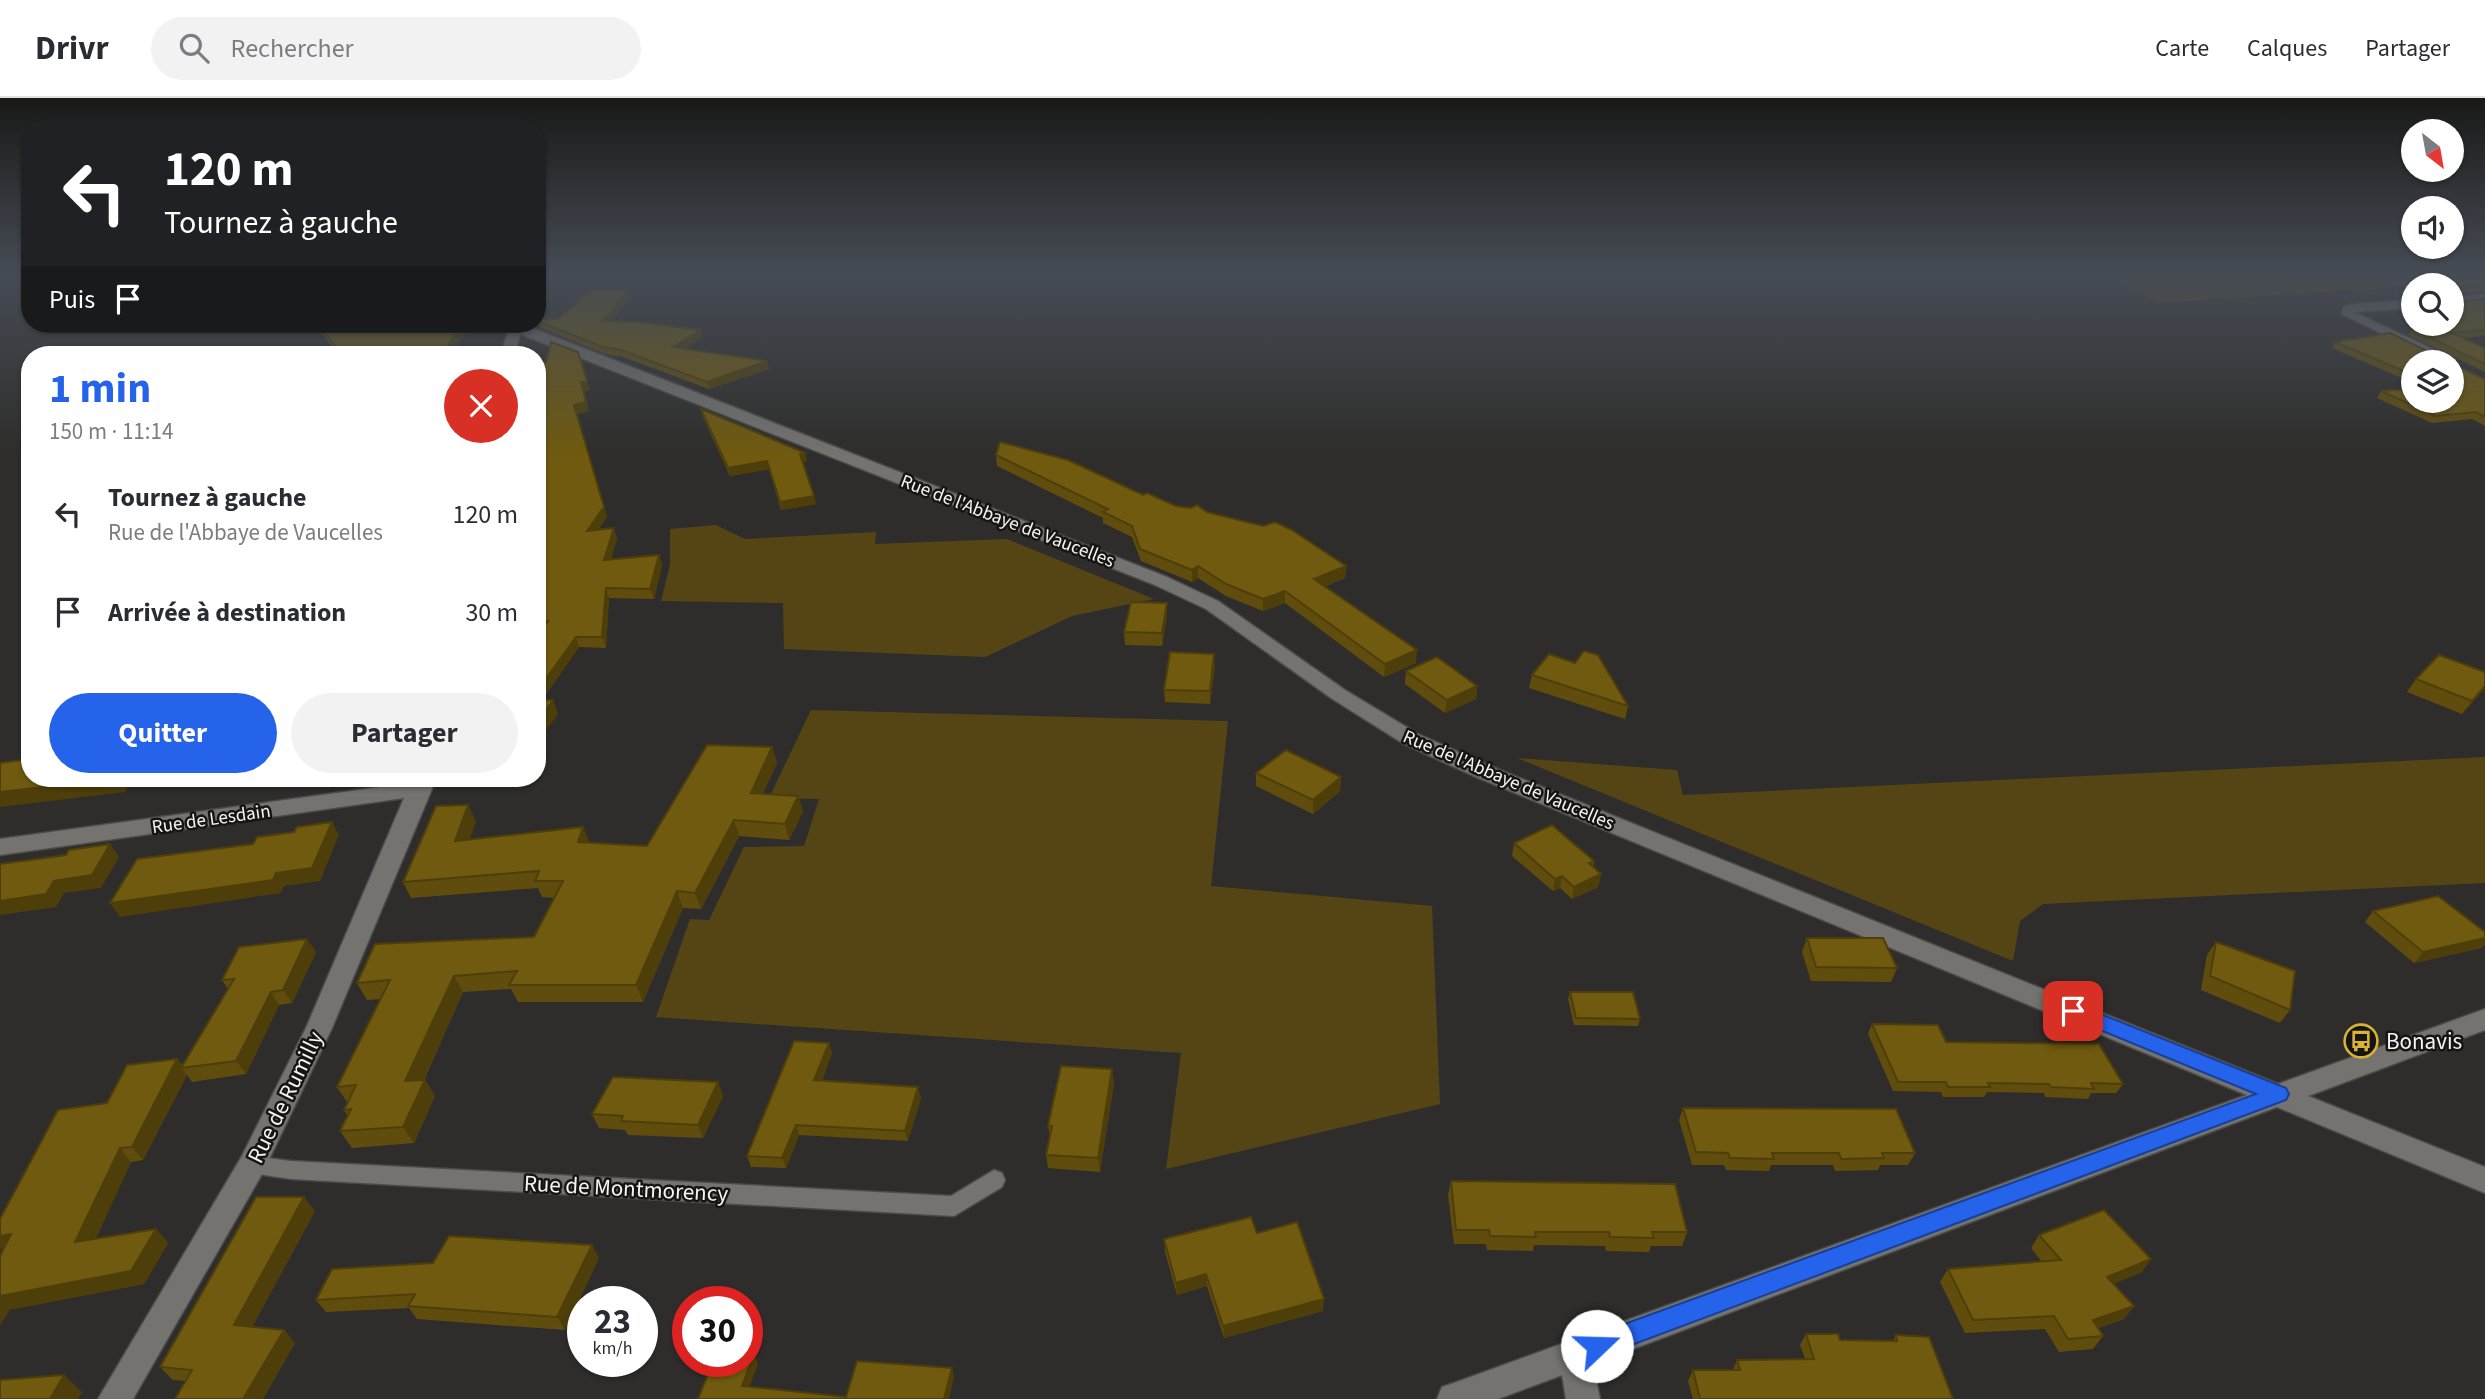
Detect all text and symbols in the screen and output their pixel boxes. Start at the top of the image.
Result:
search box [151,17,641,80]
text: Drivr [35,25,109,72]
icon: search [175,29,213,67]
text: Rechercher [231,30,354,67]
text: Carte [2155,31,2209,66]
text: Calques [2247,31,2327,66]
text: Partager [2365,31,2450,66]
north arrow [2401,119,2464,182]
map controls [2401,119,2464,413]
text: 120 m [164,135,293,205]
icon: left [49,147,140,238]
button: sound [2401,196,2464,259]
text: Tournez à gauche [164,200,398,246]
button: search [2401,273,2464,336]
icon: arrive [109,280,147,318]
text: Puis [49,281,95,318]
button: layers [2401,350,2464,413]
text: 1 min [49,359,151,419]
button: close [444,369,518,443]
text: 150 m · 11:14 [49,415,173,448]
street label: Rue de l'Abbaye de Vaucelles [897,468,1118,575]
text: Tournez à gauche [108,479,307,516]
icon: left [49,495,87,533]
text: 120 m [452,496,518,533]
text: Rue de l'Abbaye de Vaucelles [108,516,383,549]
icon: arrive [49,593,87,631]
text: Arrivée à destination [108,594,346,631]
text: 30 m [465,594,518,631]
button: Quitter [49,693,277,773]
button: Partager [291,693,518,773]
street label: Rue de l'Abbaye de Vaucelles [1399,724,1618,837]
street label: Rue de Lesdain [150,798,272,841]
pin [2043,981,2103,1041]
icon: arrive [2054,992,2092,1030]
bus stop icon: Bonavis [2342,1022,2380,1060]
street label: Rue de Rumilly [239,1025,332,1169]
place label: Bonavis [2386,1025,2462,1058]
street label: Rue de Montmorency [523,1167,729,1210]
speed limit sign: 30 [672,1286,763,1377]
text: 23 [594,1297,631,1347]
position arrow [1560,1309,1634,1383]
text: km/h [593,1336,632,1361]

